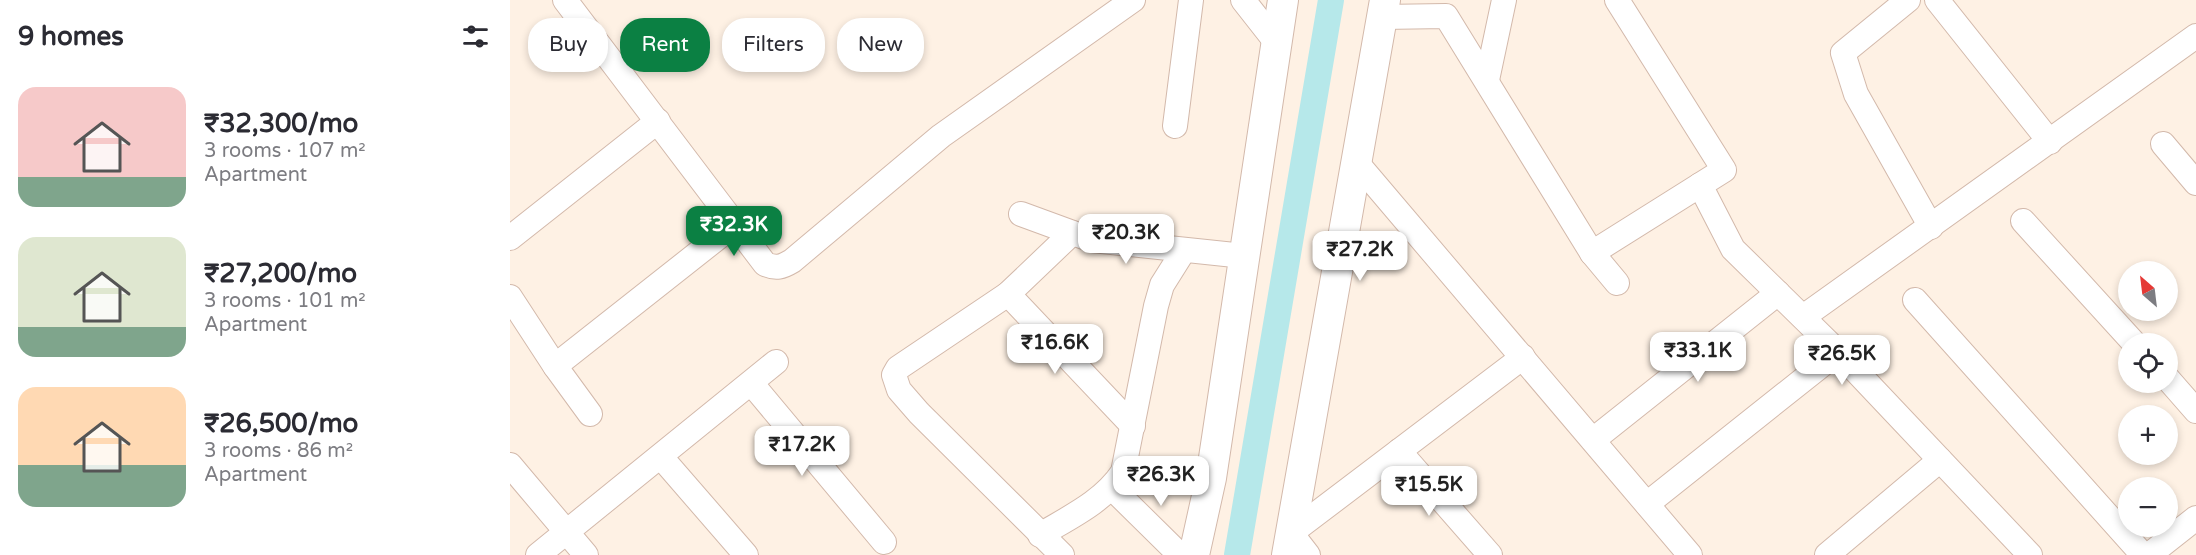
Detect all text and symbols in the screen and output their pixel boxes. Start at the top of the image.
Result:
chip: Buy [528,18,608,72]
chip: Rent [620,18,710,72]
chip: Filters [722,18,825,72]
chip: New [837,18,924,72]
icon: filters [459,20,492,53]
text: 9 homes [18,21,124,52]
text: ₹32,300/mo [204,108,358,139]
icon: home [66,111,138,183]
text: 3 rooms · 107 m² [204,139,366,163]
text: Apartment [204,163,307,187]
pin: ₹32.3K [685,206,783,257]
text: ₹32.3K [700,213,768,237]
pin: ₹20.3K [1077,214,1175,265]
text: ₹20.3K [1092,221,1160,245]
pin: ₹27.2K [1311,231,1409,282]
text: ₹27.2K [1327,238,1393,262]
text: ₹27,200/mo [204,258,357,289]
icon: home [66,261,138,333]
north arrow [2118,261,2178,321]
map controls [2118,261,2178,537]
text: 3 rooms · 101 m² [204,289,366,313]
text: Apartment [204,313,307,337]
pin: ₹16.6K [1006,324,1104,375]
text: ₹16.6K [1021,331,1089,355]
pin: ₹33.1K [1649,332,1747,383]
button: locate [2118,333,2178,393]
pin: ₹26.5K [1793,335,1891,386]
text: ₹33.1K [1664,339,1732,363]
text: ₹26.5K [1808,342,1876,366]
button: + [2118,405,2178,465]
text: ₹26,500/mo [204,408,358,439]
icon: home [66,411,138,483]
pin: ₹17.2K [753,426,851,477]
text: ₹17.2K [769,433,835,457]
text: 3 rooms · 86 m² [204,439,353,463]
pin: ₹26.3K [1112,456,1210,507]
text: Apartment [204,463,307,487]
text: ₹26.3K [1127,463,1195,487]
pin: ₹15.5K [1380,466,1478,517]
text: ₹15.5K [1395,473,1463,497]
button: − [2118,477,2178,537]

